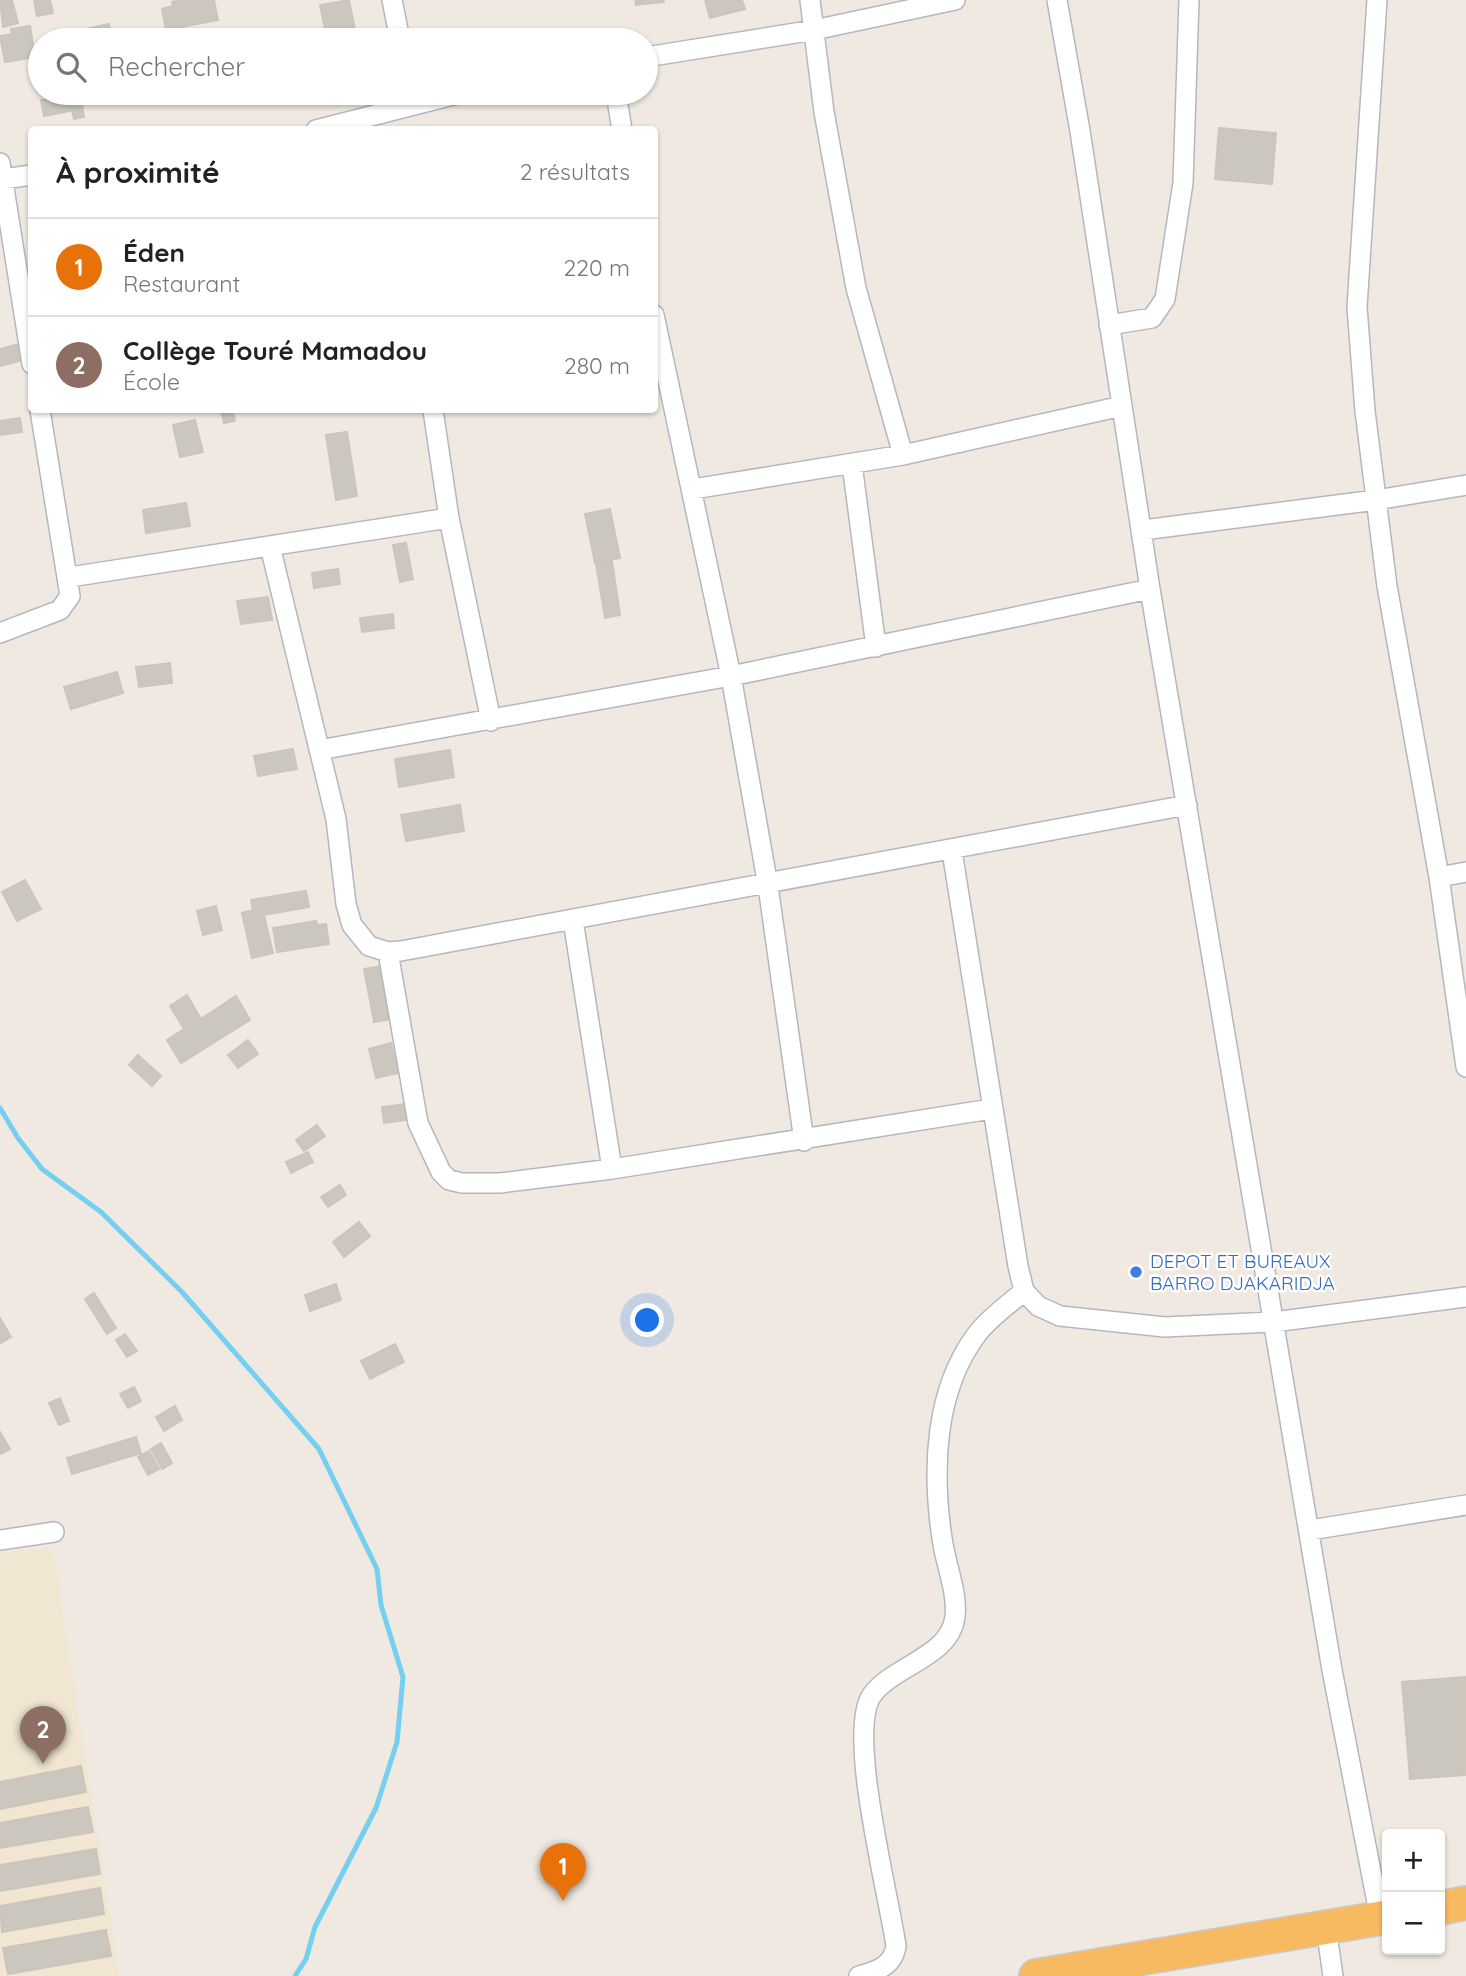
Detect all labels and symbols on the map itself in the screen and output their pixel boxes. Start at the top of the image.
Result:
place label: DEPOT ET BUREAUX BARRO DJAKARIDJA [1150,1249,1335,1295]
marker: DEPOT ET BUREAUX BARRO DJAKARIDJA [1128,1264,1144,1280]
your location [630,1303,664,1337]
pin: 2 [20,1706,66,1764]
pin: 1 [540,1843,586,1901]

